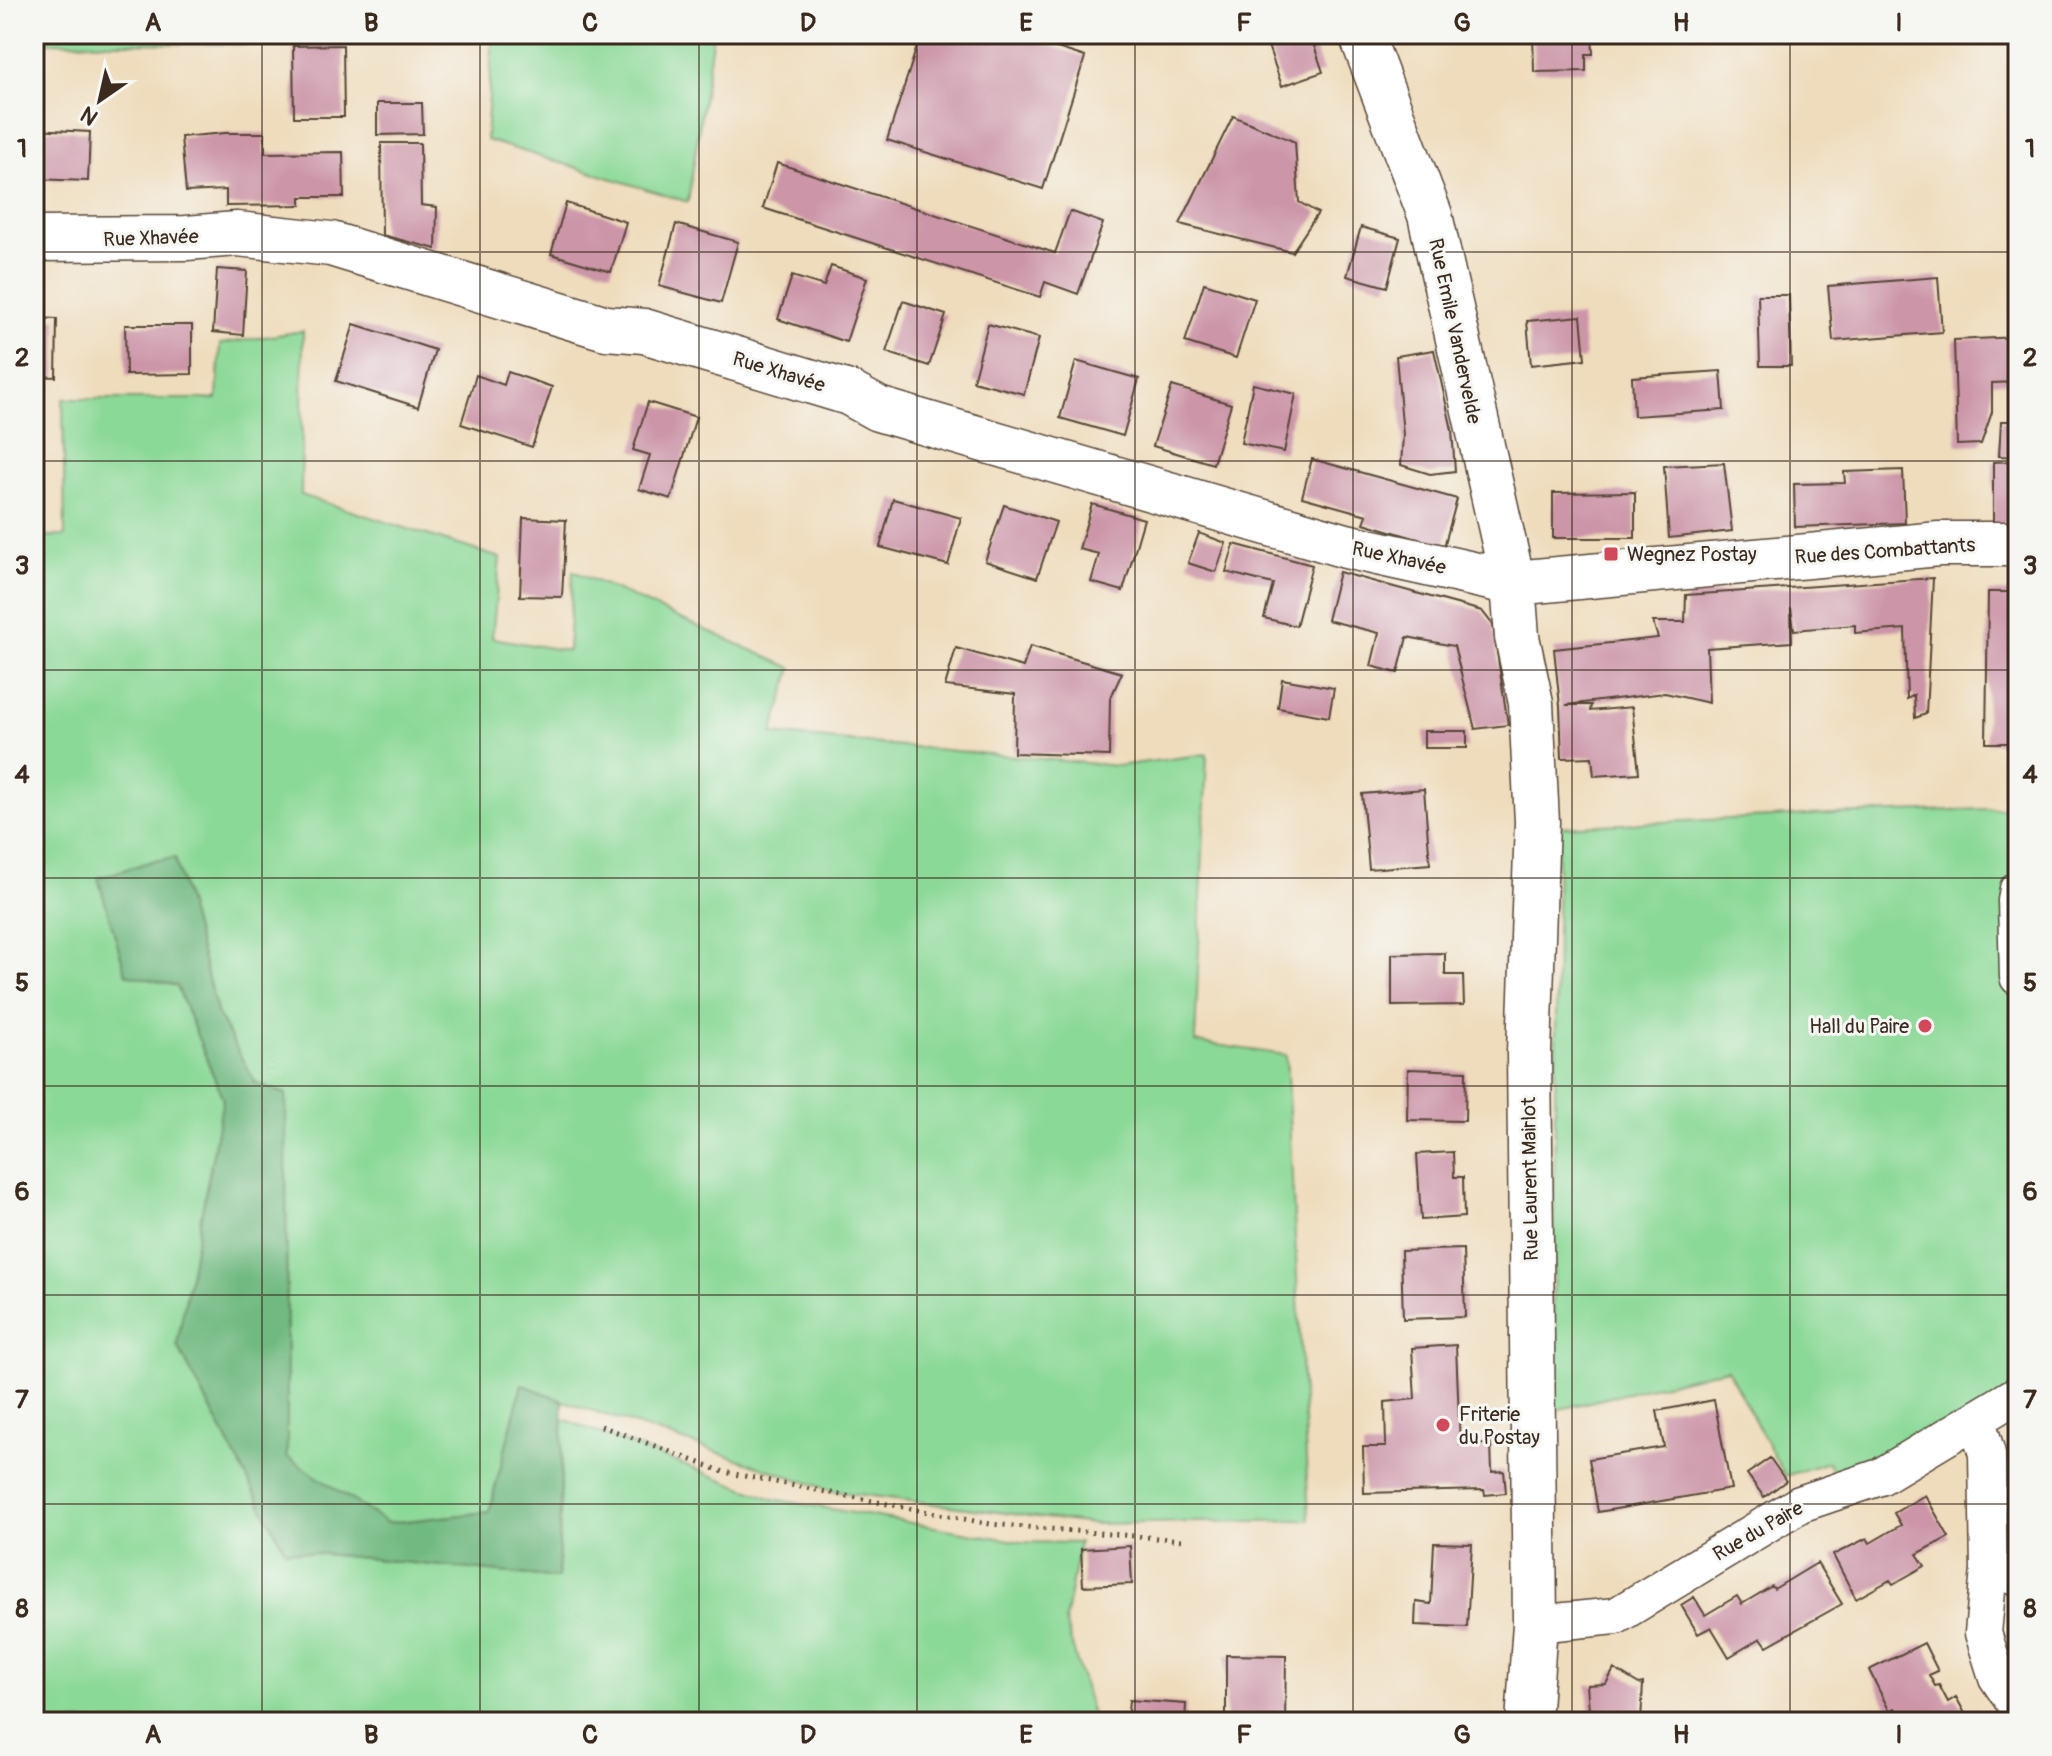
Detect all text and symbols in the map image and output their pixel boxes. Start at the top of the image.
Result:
text: A [145,7,162,39]
text: B [364,7,378,39]
text: C [582,7,598,39]
text: D [800,7,816,39]
text: E [1019,7,1033,39]
text: F [1236,7,1252,39]
text: G [1453,7,1471,39]
text: H [1673,7,1689,39]
text: I [1895,7,1903,39]
north arrow [60,60,140,140]
text: N [75,100,103,132]
text: 1 [17,133,27,165]
text: 1 [2025,133,2035,165]
street label: Rue Xhavée [103,224,199,252]
street label: Rue Emile Vandervelde [1423,236,1487,426]
text: 2 [15,342,29,374]
text: 2 [2023,342,2037,374]
street label: Rue Xhavée [730,346,828,398]
street label: Rue des Combattants [1794,532,1976,570]
street label: Rue Xhavée [1350,536,1448,580]
place label: Wegnez Postay [1627,542,1757,567]
marker: Wegnez Postay [1602,545,1620,563]
text: 3 [15,550,29,582]
text: 3 [2023,550,2037,582]
text: 4 [14,759,30,791]
text: 4 [2022,759,2038,791]
text: 5 [15,967,29,999]
text: 5 [2023,967,2037,999]
place label: Hall du Paire [1809,1014,1909,1039]
marker: Hall du Paire [1916,1017,1934,1035]
street label: Rue Laurent Mairlot [1516,1096,1544,1261]
text: 6 [14,1176,30,1208]
text: 6 [2022,1176,2038,1208]
text: 7 [15,1384,29,1416]
text: 7 [2023,1384,2037,1416]
place label: Friterie du Postay [1459,1402,1540,1450]
marker: Friterie du Postay [1434,1416,1452,1434]
street label: Rue du Paire [1709,1495,1808,1567]
text: 8 [15,1593,29,1625]
text: 8 [2023,1593,2037,1625]
text: A [145,1719,162,1751]
text: B [364,1719,378,1751]
text: C [582,1719,598,1751]
text: D [800,1719,816,1751]
text: E [1019,1719,1033,1751]
text: F [1236,1719,1252,1751]
text: G [1453,1719,1471,1751]
text: H [1673,1719,1689,1751]
text: I [1895,1719,1903,1751]

